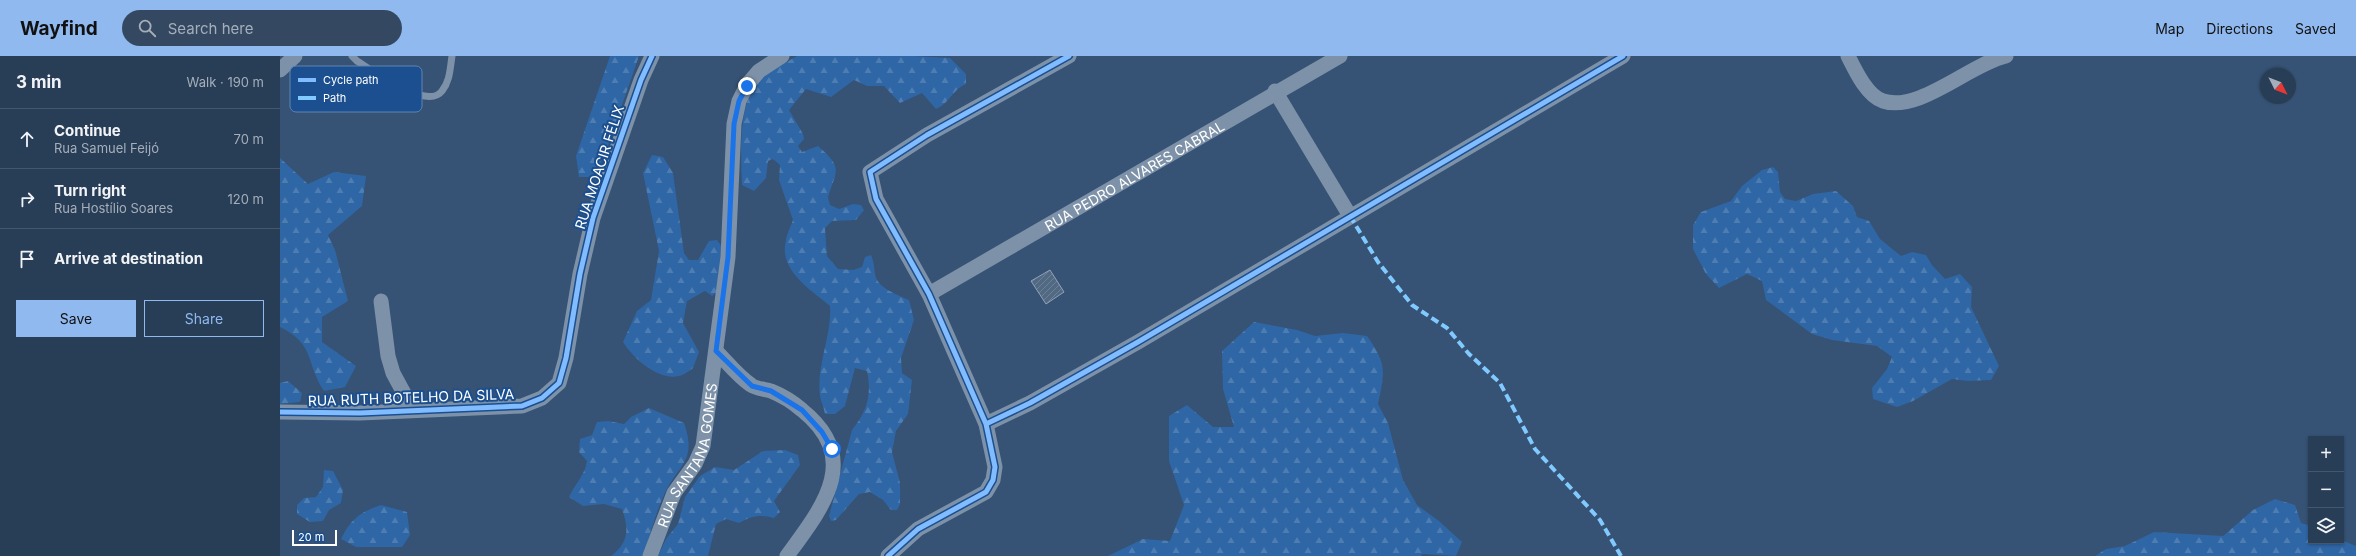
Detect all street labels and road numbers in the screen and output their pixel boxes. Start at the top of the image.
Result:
street label: RUA MOACIR FÉLIX [571,102,627,231]
street label: RUA PEDRO ALVARES CABRAL [1041,117,1227,234]
street label: RUA SANTANA GOMES [653,382,720,530]
street label: RUA RUTH BOTELHO DA SILVA [307,385,515,409]

